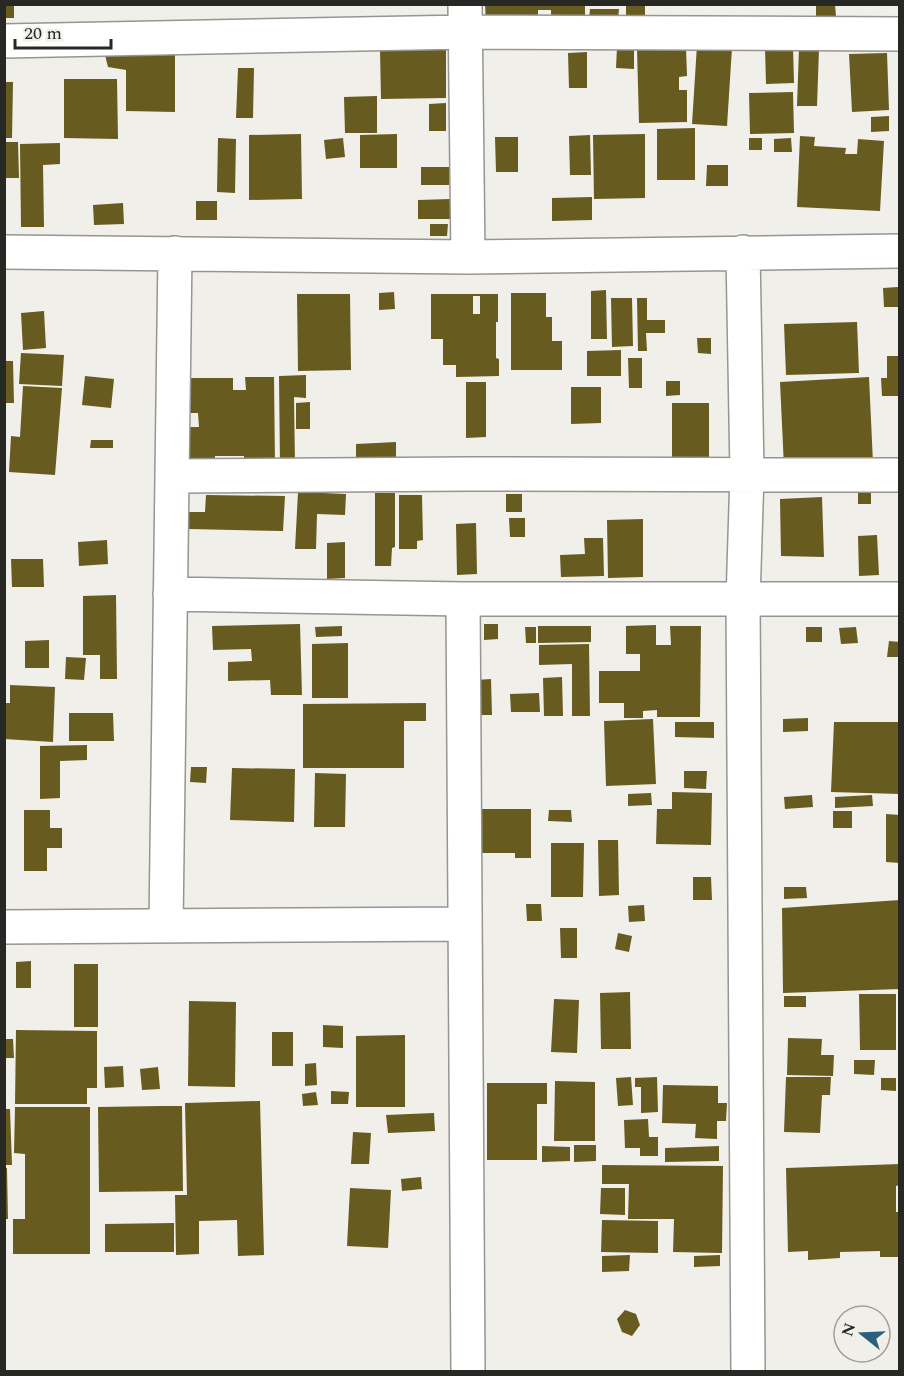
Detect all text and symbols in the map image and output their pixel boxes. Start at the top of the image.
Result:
scale bar [15,12,111,50]
text: 20 m [24,20,62,47]
north arrow [832,1304,892,1364]
text: N [835,1320,862,1340]

